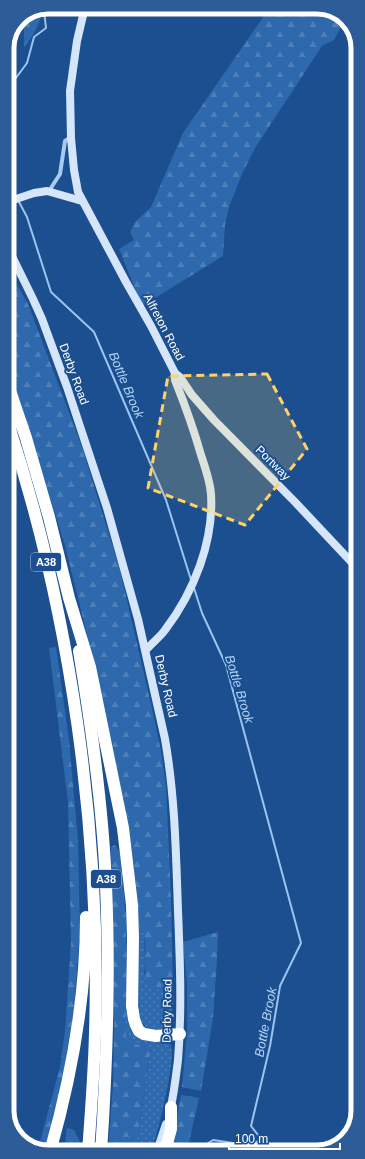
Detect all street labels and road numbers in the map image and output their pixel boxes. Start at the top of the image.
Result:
street label: Alfreton Road [141,291,187,363]
street label: Derby Road [56,342,92,406]
street label: Portway [253,443,293,483]
road number: A38 [31,553,61,571]
street label: Derby Road [152,653,180,719]
road number: A38 [91,870,121,888]
street label: Derby Road [159,979,175,1043]

